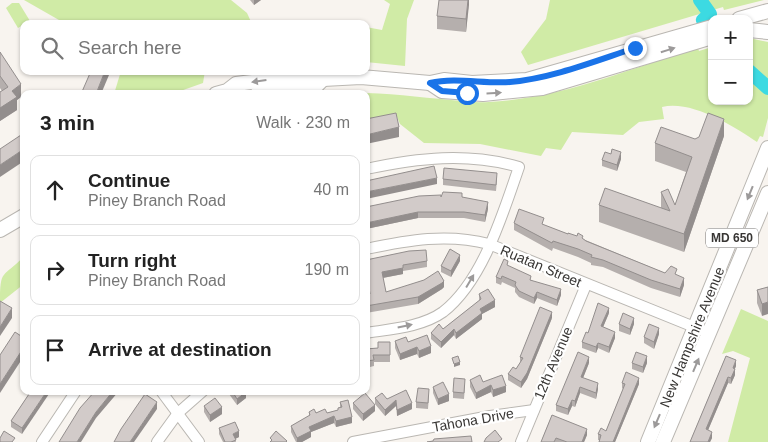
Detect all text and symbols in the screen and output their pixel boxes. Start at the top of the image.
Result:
map controls [708,15,753,105]
button: + [708,15,753,60]
search box [20,20,370,75]
icon: search [38,34,66,62]
text: Search here [78,37,182,58]
route end [624,37,647,60]
one-way arrow [661,46,676,54]
button: − [708,60,753,105]
one-way arrow [250,78,266,86]
route start [456,82,479,105]
one-way arrow [486,89,502,97]
text: 3 min [40,111,95,134]
text: Walk · 230 m [256,114,350,131]
text: Continue [88,170,170,191]
icon: ahead [41,176,69,204]
text: 40 m [313,181,349,198]
one-way arrow [746,186,754,201]
text: Piney Branch Road [88,192,226,209]
road number: MD 650 [706,228,758,248]
street label: Ruatan Street [498,242,584,290]
text: Turn right [88,250,176,271]
icon: right [41,256,69,284]
text: 190 m [305,261,349,278]
street label: New Hampshire Avenue [656,264,728,410]
text: Piney Branch Road [88,272,226,289]
one-way arrow [465,274,474,287]
one-way arrow [398,322,413,330]
street label: 12th Avenue [530,324,576,402]
icon: arrive [41,336,69,364]
text: Arrive at destination [88,339,272,360]
one-way arrow [692,358,700,372]
street label: Tahona Drive [431,405,515,435]
one-way arrow [653,414,661,429]

